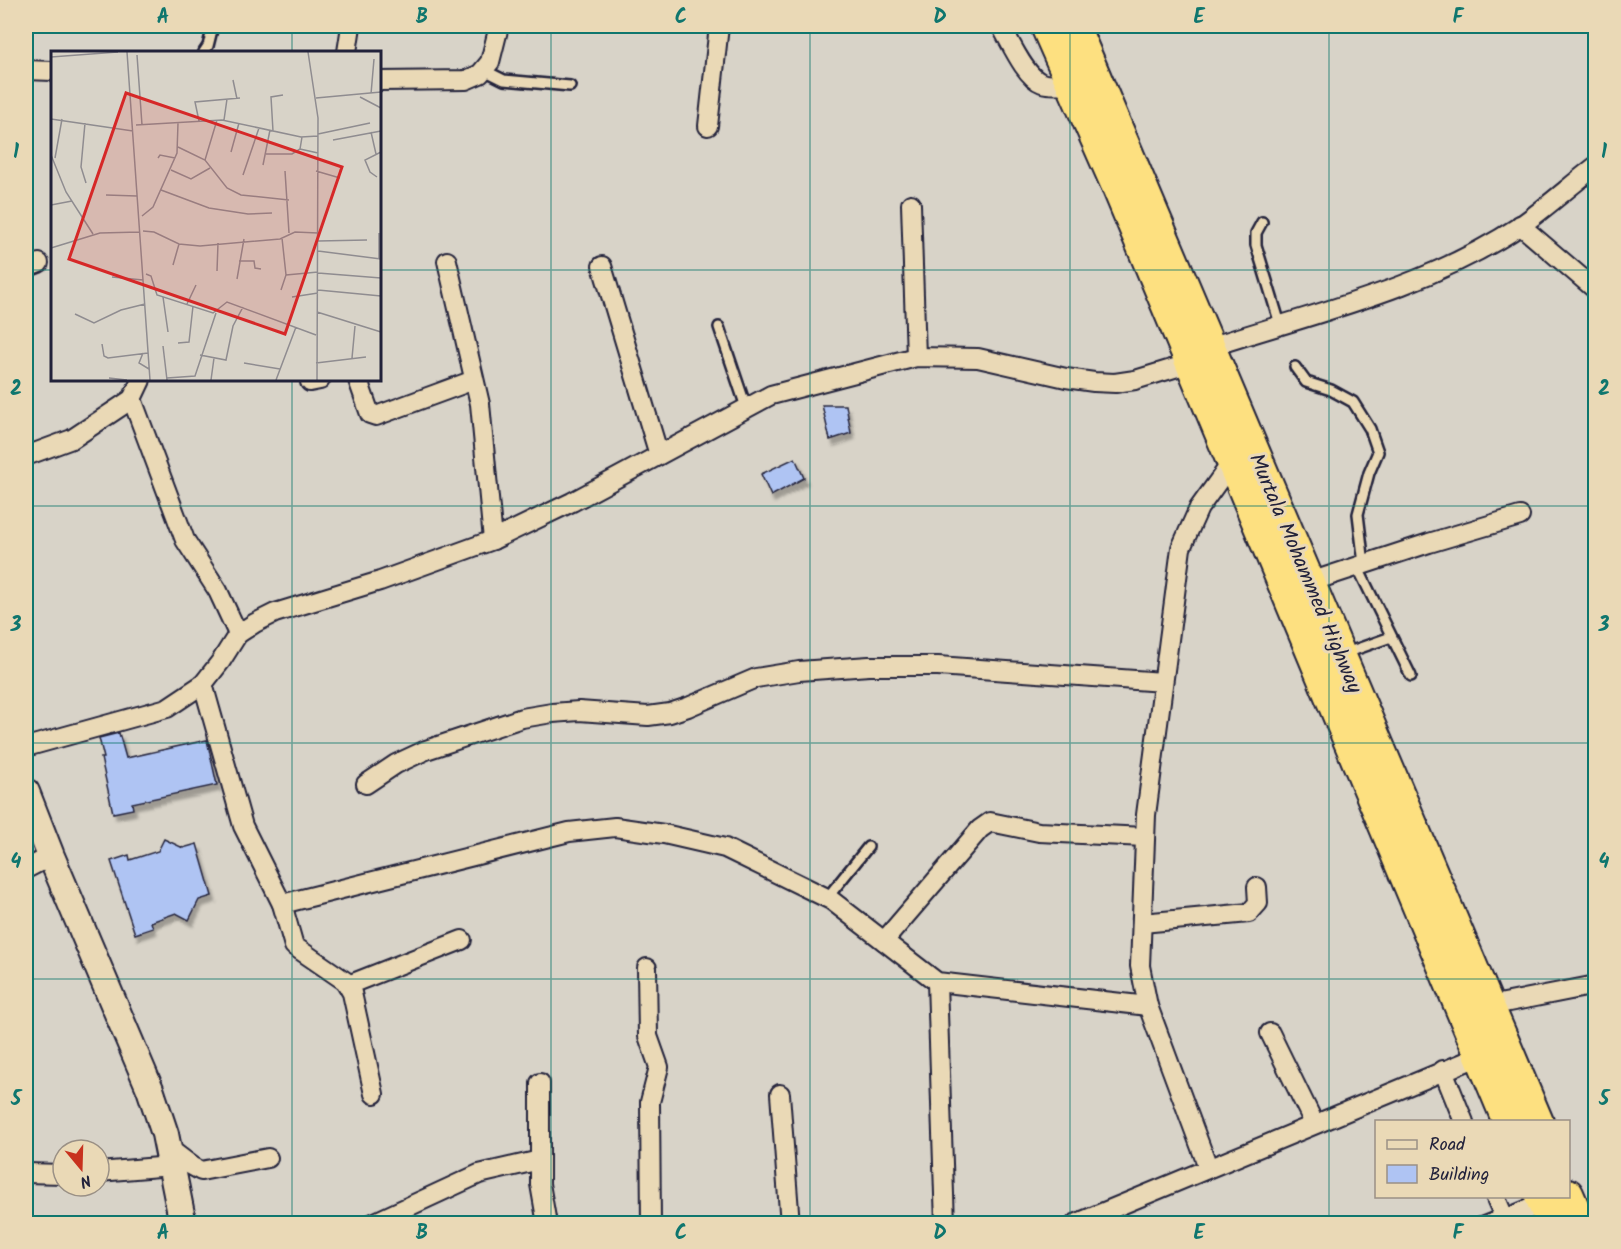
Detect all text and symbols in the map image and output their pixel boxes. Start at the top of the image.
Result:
text: A [157,2,169,34]
text: B [416,2,428,34]
text: C [675,2,687,34]
text: D [933,2,947,34]
text: E [1193,2,1205,34]
text: F [1453,2,1465,34]
inset map [51,51,381,381]
text: 1 [13,137,19,169]
text: 1 [1601,137,1607,169]
text: 2 [10,374,22,406]
text: 2 [1598,374,1610,406]
street label: Murtala Mohammed Highway [1239,448,1370,699]
text: 3 [10,610,22,642]
text: 3 [1598,610,1610,642]
text: 4 [11,847,22,879]
text: 4 [1599,847,1610,879]
text: 5 [10,1084,23,1116]
text: 5 [1598,1084,1611,1116]
legend [1375,1120,1570,1198]
text: Road [1429,1131,1466,1160]
north arrow [51,1138,111,1198]
text: Building [1429,1161,1489,1190]
text: N [77,1167,94,1194]
text: A [157,1218,169,1249]
text: B [416,1218,428,1249]
text: C [675,1218,687,1249]
text: D [933,1218,947,1249]
text: E [1193,1218,1205,1249]
text: F [1453,1218,1465,1249]

